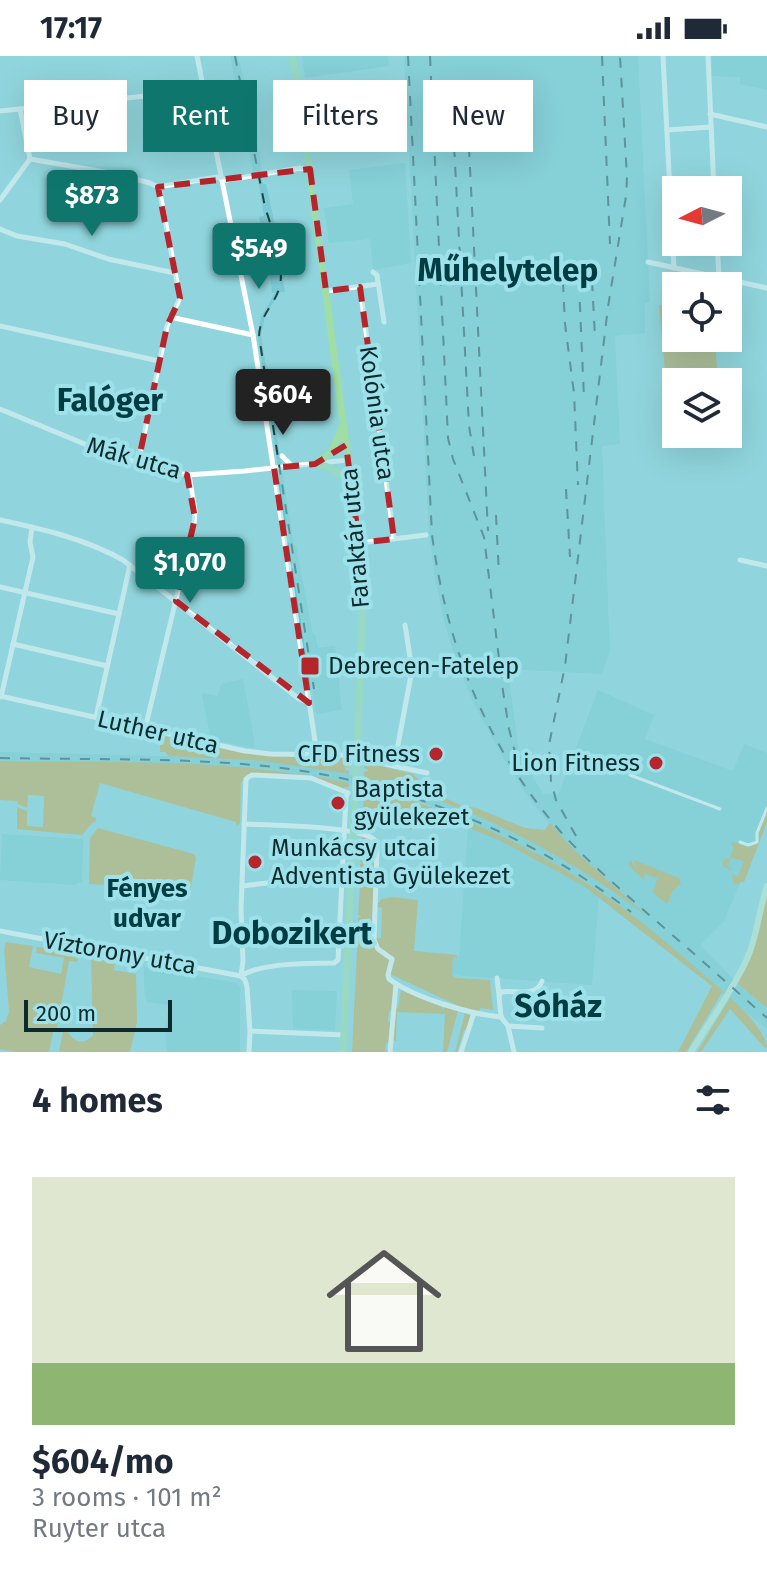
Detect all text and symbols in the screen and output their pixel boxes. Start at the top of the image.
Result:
text: 17:17 [40,10,102,46]
chip: Buy [24,80,127,152]
chip: Rent [143,80,257,152]
chip: Filters [273,80,407,152]
chip: New [423,80,533,152]
pin: $873 [45,170,139,238]
north arrow [662,176,742,256]
map controls [662,176,742,448]
text: $873 [65,180,119,211]
pin: $549 [212,223,306,291]
text: $549 [231,233,287,264]
district label: Műhelytelep [418,251,598,289]
button: locate [662,272,742,352]
street label: Kolónia utca [354,344,400,482]
button: layers [662,368,742,448]
pin: $604 [236,369,330,437]
text: $604 [254,379,312,410]
district label: Falóger [57,381,163,419]
street label: Mák utca [84,431,184,485]
street label: Faraktár utca [335,467,375,609]
pin: $1,070 [125,537,255,605]
text: $1,070 [153,547,227,578]
place label: Debrecen-Fatelep [328,652,519,680]
marker: Debrecen-Fatelep [299,655,321,677]
street label: Luther utca [95,704,221,760]
place label: CFD Fitness [297,740,420,768]
marker: CFD Fitness [427,745,445,763]
place label: Lion Fitness [511,749,640,777]
marker: Lion Fitness [647,754,665,772]
place label: Baptista gyülekezet [354,775,470,831]
marker: Baptista gyülekezet [329,794,347,812]
place label: Munkácsy utcai Adventista Gyülekezet [271,834,511,890]
marker: Munkácsy utcai Adventista Gyülekezet [246,853,264,871]
district label: Fényes udvar [106,873,188,934]
district label: Dobozikert [212,914,373,952]
street label: Víztorony utca [42,926,198,980]
district label: Sóház [514,987,602,1025]
scale bar [24,996,172,1032]
text: 200 m [36,1000,96,1027]
icon: filters [691,1078,735,1122]
text: 4 homes [32,1080,163,1121]
icon: home [312,1229,456,1373]
text: $604/mo [32,1441,174,1482]
text: 3 rooms · 101 m² [32,1482,222,1513]
text: Ruyter utca [32,1513,166,1544]

